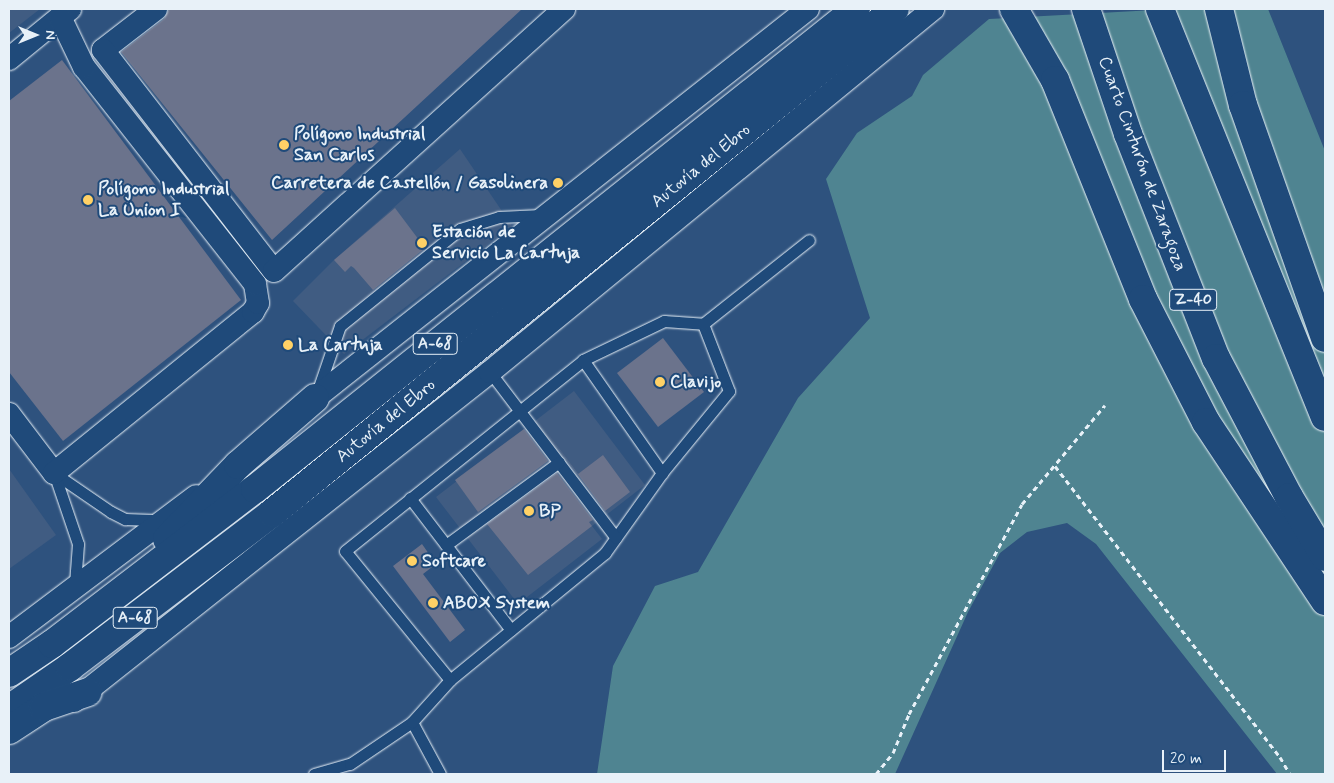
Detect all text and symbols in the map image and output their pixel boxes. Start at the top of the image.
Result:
north arrow [10,10,60,60]
text: N [41,30,59,40]
street label: Cuarto Cinturón de Zaragoza [1093,54,1191,274]
street label: Autovía del Ebro [647,119,755,213]
place label: Polígono Industrial San Carlos [294,124,428,166]
marker: Polígono Industrial San Carlos [278,139,290,151]
place label: Carretera de Castellón / Gasolinera [273,172,548,194]
marker: Carretera de Castellón / Gasolinera [552,177,564,189]
place label: Polígono Industrial La Union I [98,179,232,222]
marker: Polígono Industrial La Union I [82,194,94,206]
place label: Estación de Servicio La Cartuja [432,222,581,264]
marker: Estación de Servicio La Cartuja [416,237,428,249]
road number: Z-40 [1168,286,1218,314]
road number: A-68 [412,330,458,358]
place label: La Cartuja [298,334,384,356]
marker: La Cartuja [282,339,294,351]
place label: Clavijo [670,371,721,393]
street label: Autovía del Ebro [332,374,440,468]
marker: Clavijo [654,376,666,388]
place label: BP [539,500,561,522]
marker: BP [523,505,535,517]
place label: Softcare [422,550,486,572]
marker: Softcare [406,555,418,567]
place label: ABOX System [443,592,551,614]
marker: ABOX System [427,597,439,609]
road number: A-68 [112,604,158,632]
scale bar [1164,740,1228,772]
text: 20 m [1170,749,1202,769]

